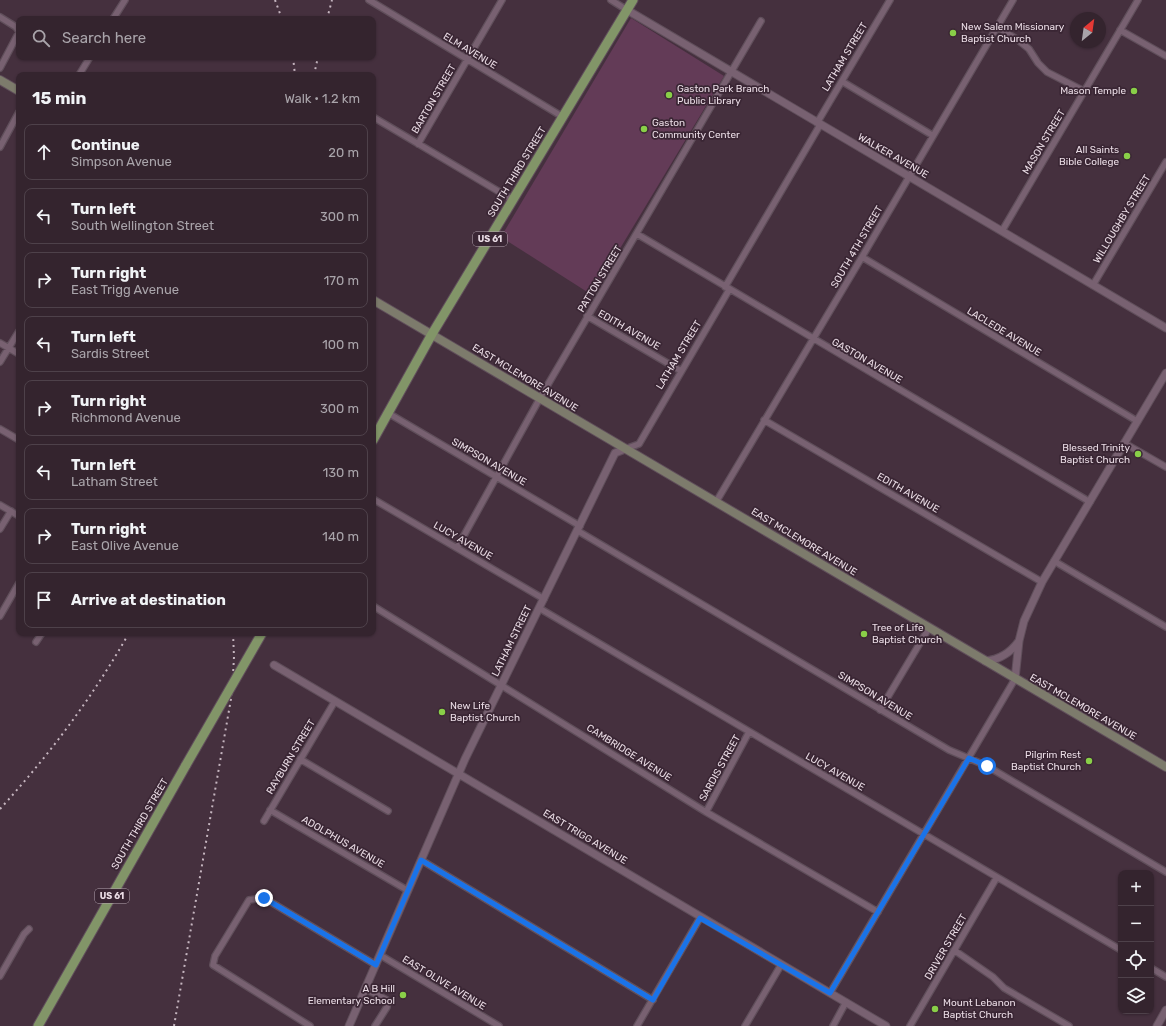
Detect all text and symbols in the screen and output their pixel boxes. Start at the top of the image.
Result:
north arrow [1070,12,1106,48]
search box [16,16,376,60]
street label: LATHAM STREET [820,20,870,94]
place label: New Salem Missionary Baptist Church [961,21,1065,45]
icon: search [30,27,52,49]
marker: New Salem Missionary Baptist Church [948,28,958,38]
text: Search here [62,29,146,47]
street label: ELM AVENUE [441,30,499,72]
street label: BARTON STREET [409,62,459,136]
place label: Gaston Park Branch Public Library [677,83,769,107]
place label: Mason Temple [1060,85,1126,97]
marker: Mason Temple [1129,86,1139,96]
text: 15 min [32,88,86,108]
marker: Gaston Park Branch Public Library [664,90,674,100]
text: Walk · 1.2 km [284,91,360,106]
street label: MASON STREET [1020,107,1068,177]
place label: Gaston Community Center [652,117,740,141]
marker: Gaston Community Center [639,124,649,134]
street label: SOUTH THIRD STREET [485,125,549,219]
street label: WALKER AVENUE [855,131,931,181]
text: Continue [71,136,140,154]
icon: ahead [33,141,55,163]
place label: All Saints Bible College [1059,144,1119,168]
text: 20 m [328,145,359,160]
marker: All Saints Bible College [1122,151,1132,161]
text: Simpson Avenue [71,154,172,169]
street label: WILLOUGHBY STREET [1091,172,1153,265]
text: Turn left [71,200,136,218]
street label: SOUTH 4TH STREET [829,203,886,290]
icon: left [33,205,55,227]
text: 300 m [320,209,359,224]
text: South Wellington Street [71,218,214,233]
road number: US 61 [473,232,507,246]
street label: PATTON STREET [575,243,625,315]
text: Turn right [71,264,146,282]
icon: right [33,269,55,291]
text: 170 m [324,273,359,288]
text: East Trigg Avenue [71,282,179,297]
street label: LACLEDE AVENUE [965,305,1043,359]
street label: EDITH AVENUE [596,307,662,353]
street label: LATHAM STREET [654,318,704,392]
text: Turn left [71,328,136,346]
icon: left [33,333,55,355]
street label: GASTON AVENUE [829,336,905,386]
text: 100 m [322,337,359,352]
street label: EAST MCLEMORE AVENUE [470,342,580,414]
text: Sardis Street [71,346,149,361]
text: Turn right [71,392,146,410]
icon: right [33,397,55,419]
text: 300 m [320,401,359,416]
text: Richmond Avenue [71,410,181,425]
street label: SIMPSON AVENUE [450,436,528,488]
place label: Blessed Trinity Baptist Church [1060,442,1130,466]
marker: Blessed Trinity Baptist Church [1133,449,1143,459]
text: Turn left [71,456,136,474]
icon: left [33,461,55,483]
text: 130 m [323,465,359,480]
street label: EDITH AVENUE [875,470,941,516]
text: Latham Street [71,474,158,489]
street label: EAST MCLEMORE AVENUE [749,506,859,578]
street label: LUCY AVENUE [431,519,495,563]
text: Turn right [71,520,146,538]
icon: right [33,525,55,547]
text: 140 m [322,529,359,544]
text: East Olive Avenue [71,538,179,553]
icon: arrive [33,589,55,611]
text: Arrive at destination [71,591,226,609]
street label: LATHAM STREET [490,603,535,679]
place label: Tree of Life Baptist Church [872,622,942,646]
marker: Tree of Life Baptist Church [859,629,869,639]
street label: SIMPSON AVENUE [836,669,914,723]
street label: EAST MCLEMORE AVENUE [1027,671,1139,743]
place label: New Life Baptist Church [450,700,520,724]
marker: New Life Baptist Church [437,707,447,717]
street label: RAYBURN STREET [264,717,318,797]
street label: CAMBRIDGE AVENUE [584,722,674,784]
street label: SARDIS STREET [697,733,743,803]
place label: Pilgrim Rest Baptist Church [1011,749,1081,773]
street label: LUCY AVENUE [803,750,867,794]
marker: Pilgrim Rest Baptist Church [1084,756,1094,766]
route start [978,757,996,775]
street label: SOUTH THIRD STREET [109,776,171,872]
street label: EAST TRIGG AVENUE [541,807,629,867]
street label: ADOLPHUS AVENUE [299,813,387,871]
map controls [1118,870,1154,1014]
button: + [1118,870,1154,906]
road number: US 61 [95,889,129,903]
route end [255,889,273,907]
button: − [1118,906,1154,942]
street label: DRIVER STREET [922,912,970,982]
button: locate [1118,942,1154,978]
street label: EAST OLIVE AVENUE [400,953,488,1013]
button: layers [1118,978,1154,1014]
place label: A B Hill Elementary School [308,983,395,1007]
marker: A B Hill Elementary School [398,990,408,1000]
place label: Mount Lebanon Baptist Church [943,997,1016,1021]
marker: Mount Lebanon Baptist Church [930,1004,940,1014]

